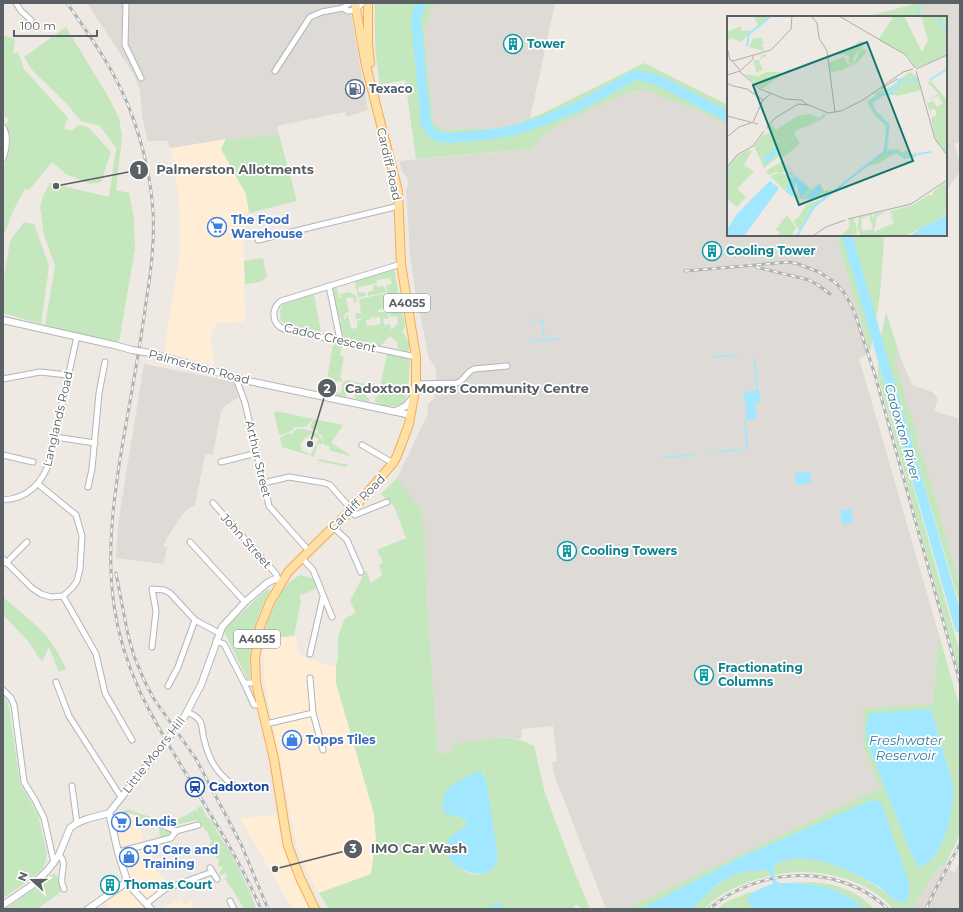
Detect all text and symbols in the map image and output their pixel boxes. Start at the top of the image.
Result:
scale bar [14,12,97,38]
inset map [727,16,947,236]
text: 100 m [20,18,56,33]
building icon: Tower [502,33,524,55]
place label: Tower [527,36,565,51]
fuel station icon: Texaco [344,78,366,100]
place label: Texaco [369,81,413,96]
street label: Cardiff Road [374,126,405,202]
callout: Palmerston Allotments [129,157,322,182]
text: Palmerston Allotments [156,161,314,177]
text: 1 [137,162,141,177]
place label: The Food Warehouse [231,212,303,241]
supermarket icon: The Food Warehouse [206,216,228,238]
building icon: Cooling Tower [701,240,723,262]
place label: Cooling Tower [726,243,816,258]
road number: A4055 [384,294,430,312]
street label: Cadoc Crescent [283,320,378,355]
street label: Palmerston Road [147,346,251,387]
street label: Langlands Road [39,370,76,468]
callout: Cadoxton Moors Community Centre [317,376,597,401]
text: Cadoxton Moors Community Centre [345,380,589,396]
text: 2 [323,381,331,396]
water label: Cadoxton River [882,382,925,483]
street label: Arthur Street [242,419,275,499]
street label: Cardiff Road [325,471,388,534]
street label: John Street [217,509,275,571]
building icon: Cooling Towers [556,540,578,562]
place label: Cooling Towers [581,543,678,558]
road number: A4055 [234,630,280,648]
place label: Fractionating Columns [718,660,803,689]
building icon: Fractionating Columns [693,664,715,686]
street label: Little Moors Hill [119,713,188,796]
shop icon: Topps Tiles [281,729,303,751]
place label: Topps Tiles [306,732,376,747]
water label: Freshwater Reservoir [869,732,944,763]
station icon: Cadoxton [184,776,206,798]
place label: Cadoxton [209,779,269,794]
supermarket icon: Londis [110,811,132,833]
place label: Londis [135,814,177,829]
callout: IMO Car Wash [343,836,476,861]
text: IMO Car Wash [371,840,467,856]
text: 3 [348,841,357,856]
place label: GJ Care and Training [143,842,218,871]
shop icon: GJ Care and Training [118,846,140,868]
north arrow [12,860,52,900]
text: N [15,870,31,883]
building icon: Thomas Court [99,874,121,896]
place label: Thomas Court [124,877,213,892]

